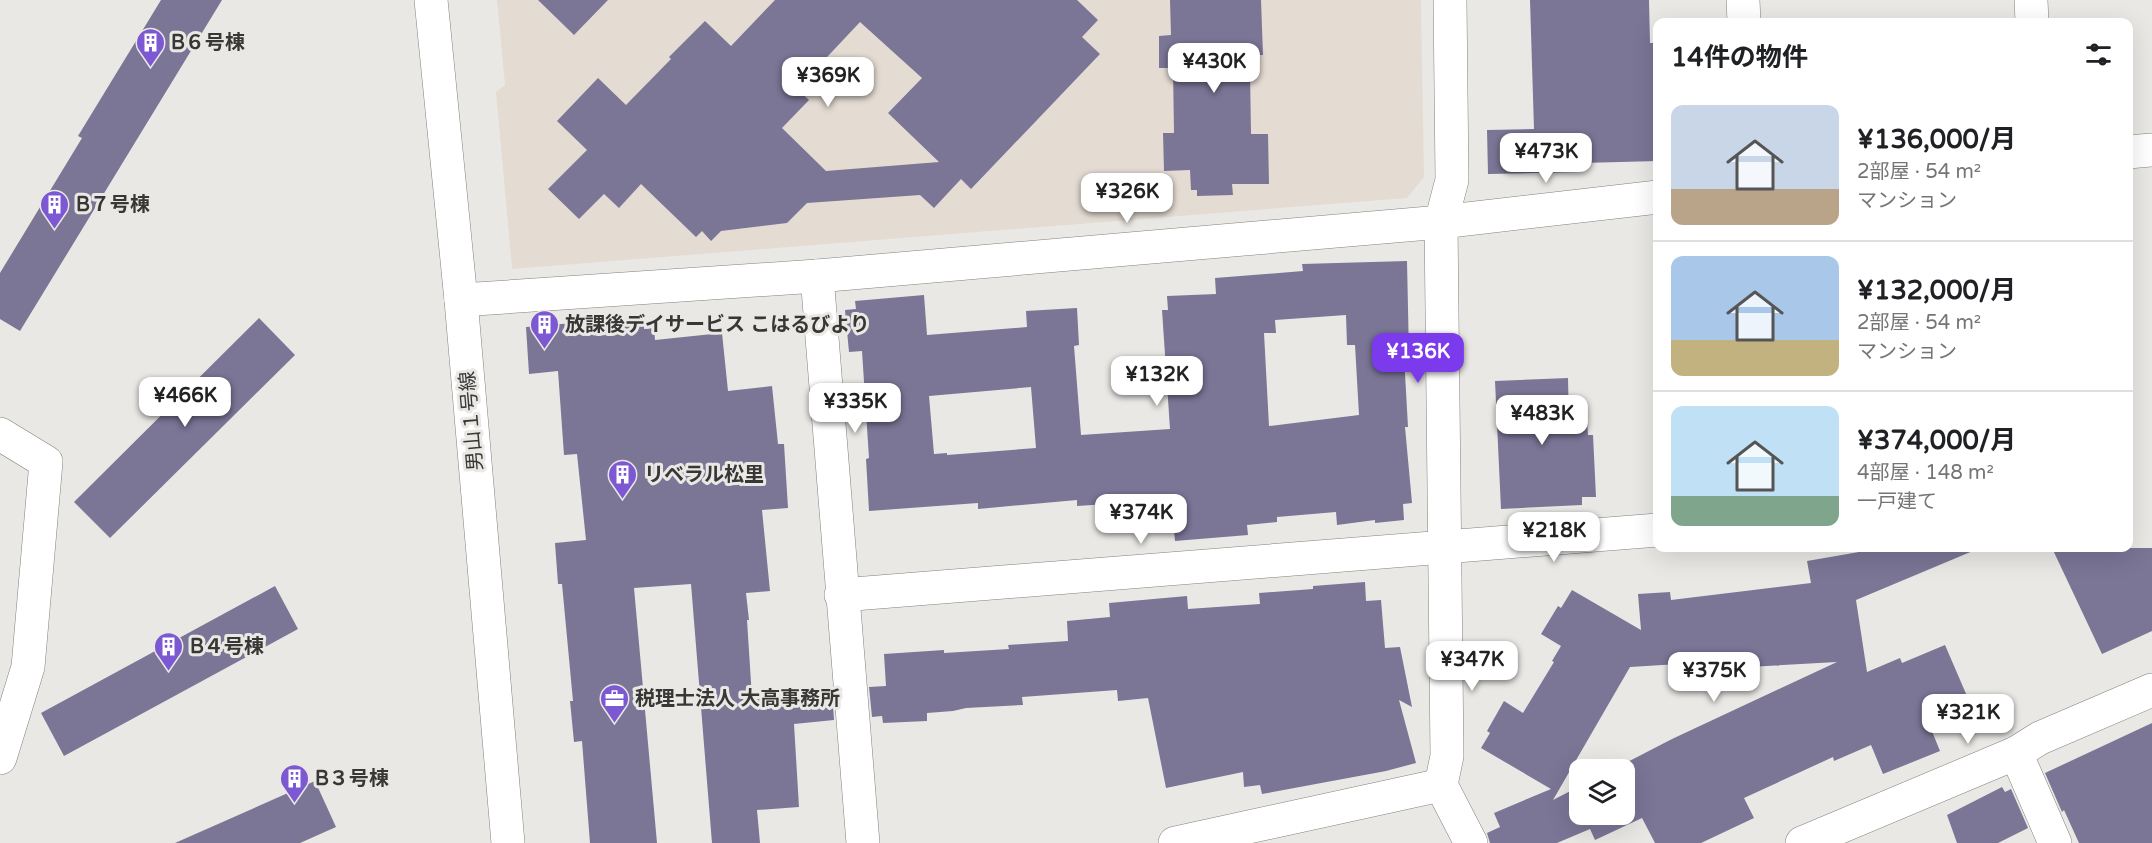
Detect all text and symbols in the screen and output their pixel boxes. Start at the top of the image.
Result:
building icon: B６号棟 [134,26,166,68]
place label: B６号棟 [171,31,245,55]
icon: filters [2082,38,2115,71]
text: 14件の物件 [1671,42,1808,73]
pin: ¥430K [1172,43,1256,94]
text: ¥430K [1182,50,1246,74]
pin: ¥369K [786,57,870,108]
text: ¥369K [796,64,860,88]
text: ¥136,000/月 [1857,124,2016,155]
icon: home [1719,129,1791,201]
pin: ¥473K [1504,133,1588,184]
text: ¥473K [1514,140,1578,164]
text: 2部屋 · 54 m² [1857,160,1981,184]
pin: ¥326K [1085,173,1169,224]
text: ¥326K [1095,180,1159,204]
building icon: B７号棟 [39,188,71,230]
text: マンション [1857,189,1957,213]
place label: B７号棟 [76,193,150,217]
text: ¥132,000/月 [1857,275,2016,306]
icon: home [1719,280,1791,352]
building icon: 放課後デイサービス こはるびより [528,308,560,350]
text: 2部屋 · 54 m² [1857,311,1981,335]
place label: 放課後デイサービス こはるびより [565,313,870,337]
pin: ¥136K [1376,333,1460,384]
text: ¥136K [1386,340,1450,364]
text: マンション [1857,340,1957,364]
pin: ¥132K [1115,356,1199,407]
text: ¥132K [1125,363,1189,387]
street label: 男山１号線 [456,370,488,472]
pin: ¥466K [143,377,227,428]
pin: ¥335K [813,383,897,434]
text: ¥466K [153,384,217,408]
text: ¥335K [823,390,887,414]
pin: ¥483K [1500,395,1584,446]
text: ¥483K [1510,402,1574,426]
text: ¥374,000/月 [1857,425,2016,456]
icon: home [1719,430,1791,502]
building icon: リベラル松里 [607,458,639,500]
text: 4部屋 · 148 m² [1857,461,1994,485]
place label: リベラル松里 [644,463,764,487]
text: 一戸建て [1857,490,1937,514]
pin: ¥374K [1099,494,1183,545]
text: ¥374K [1109,501,1173,525]
pin: ¥218K [1512,512,1596,563]
text: ¥218K [1522,519,1586,543]
building icon: B４号棟 [153,630,185,672]
place label: B４号棟 [190,635,264,659]
pin: ¥347K [1430,641,1514,692]
text: ¥347K [1440,648,1504,672]
pin: ¥375K [1672,652,1756,703]
text: ¥375K [1682,659,1746,683]
office icon: 税理士法人 大高事務所 [598,682,630,724]
place label: 税理士法人 大高事務所 [635,687,840,711]
pin: ¥321K [1926,694,2010,745]
text: ¥321K [1936,701,2000,725]
map controls [1569,759,1635,825]
button: layers [1569,759,1635,825]
building icon: B３号棟 [278,762,310,804]
place label: B３号棟 [315,767,389,791]

